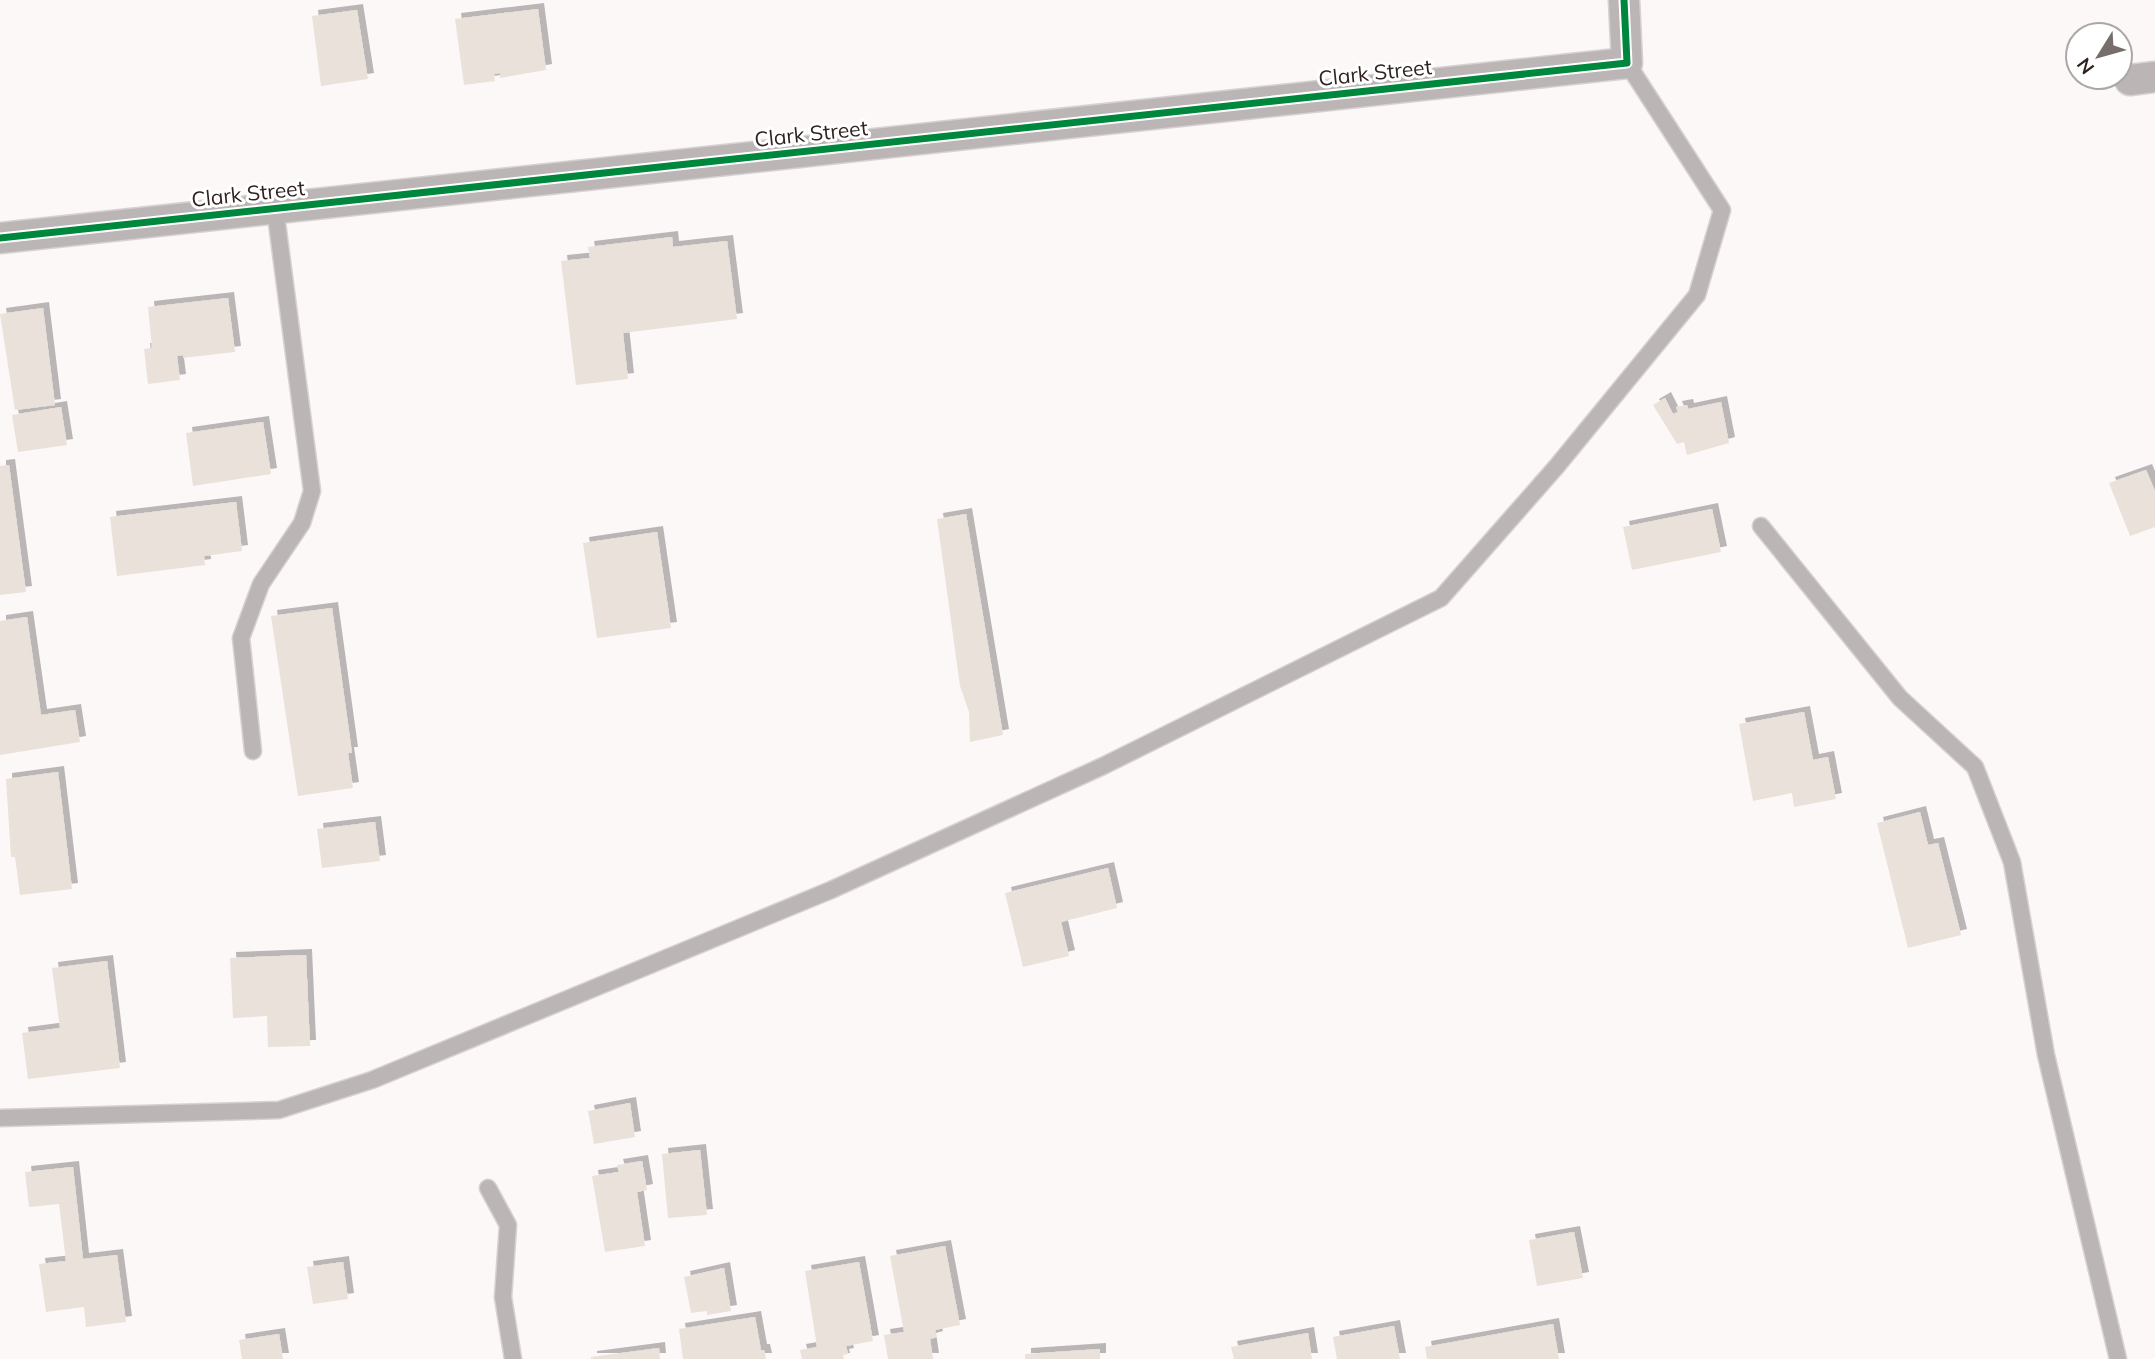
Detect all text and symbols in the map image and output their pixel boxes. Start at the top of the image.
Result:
north arrow [2064,21,2134,91]
street label: Clark Street [1317,53,1433,91]
text: N [2072,53,2099,79]
street label: Clark Street [753,114,869,152]
street label: Clark Street [190,174,306,212]

